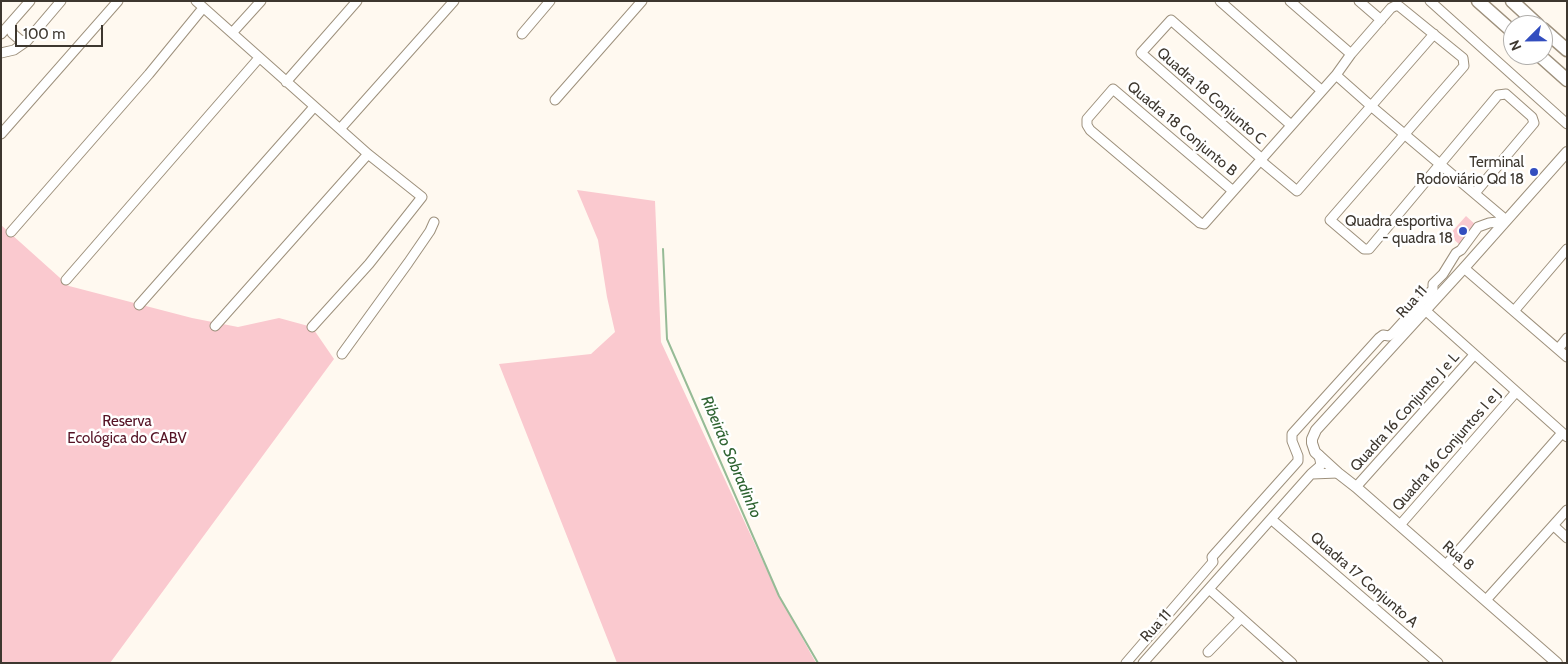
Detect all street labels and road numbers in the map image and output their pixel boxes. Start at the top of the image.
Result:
street label: Quadra 18 Conjunto C [1153,44,1269,148]
street label: Quadra 18 Conjunto B [1123,78,1241,180]
street label: Rua 11 [1393,282,1431,322]
street label: Quadra 16 Conjunto J e L [1347,349,1463,475]
street label: Quadra 16 Conjuntos I e J [1389,385,1505,515]
street label: Quadra 17 Conjunto A [1307,528,1421,632]
street label: Rua 8 [1438,537,1478,575]
street label: Rua 11 [1137,606,1175,646]

